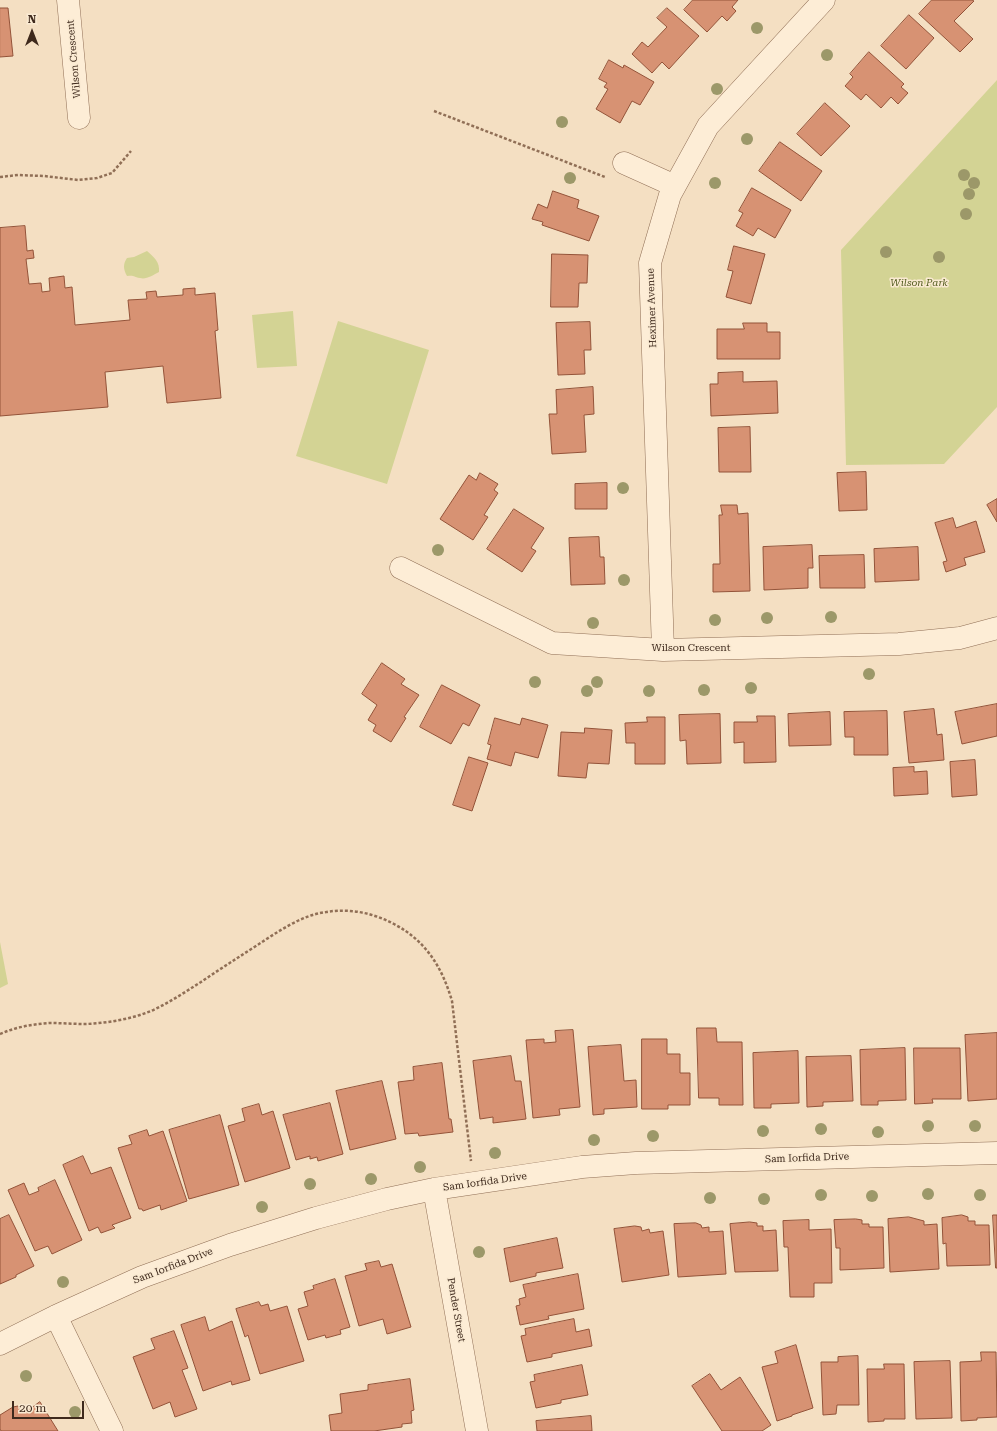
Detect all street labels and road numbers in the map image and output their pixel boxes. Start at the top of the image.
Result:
street label: Wilson Crescent [65,19,83,99]
street label: Heximer Avenue [645,268,659,348]
street label: Wilson Crescent [652,642,730,654]
street label: Sam Iorfida Drive [765,1151,849,1165]
street label: Sam Iorfida Drive [442,1170,528,1194]
street label: Sam Iorfida Drive [131,1245,215,1287]
street label: Pender Street [444,1277,468,1343]

